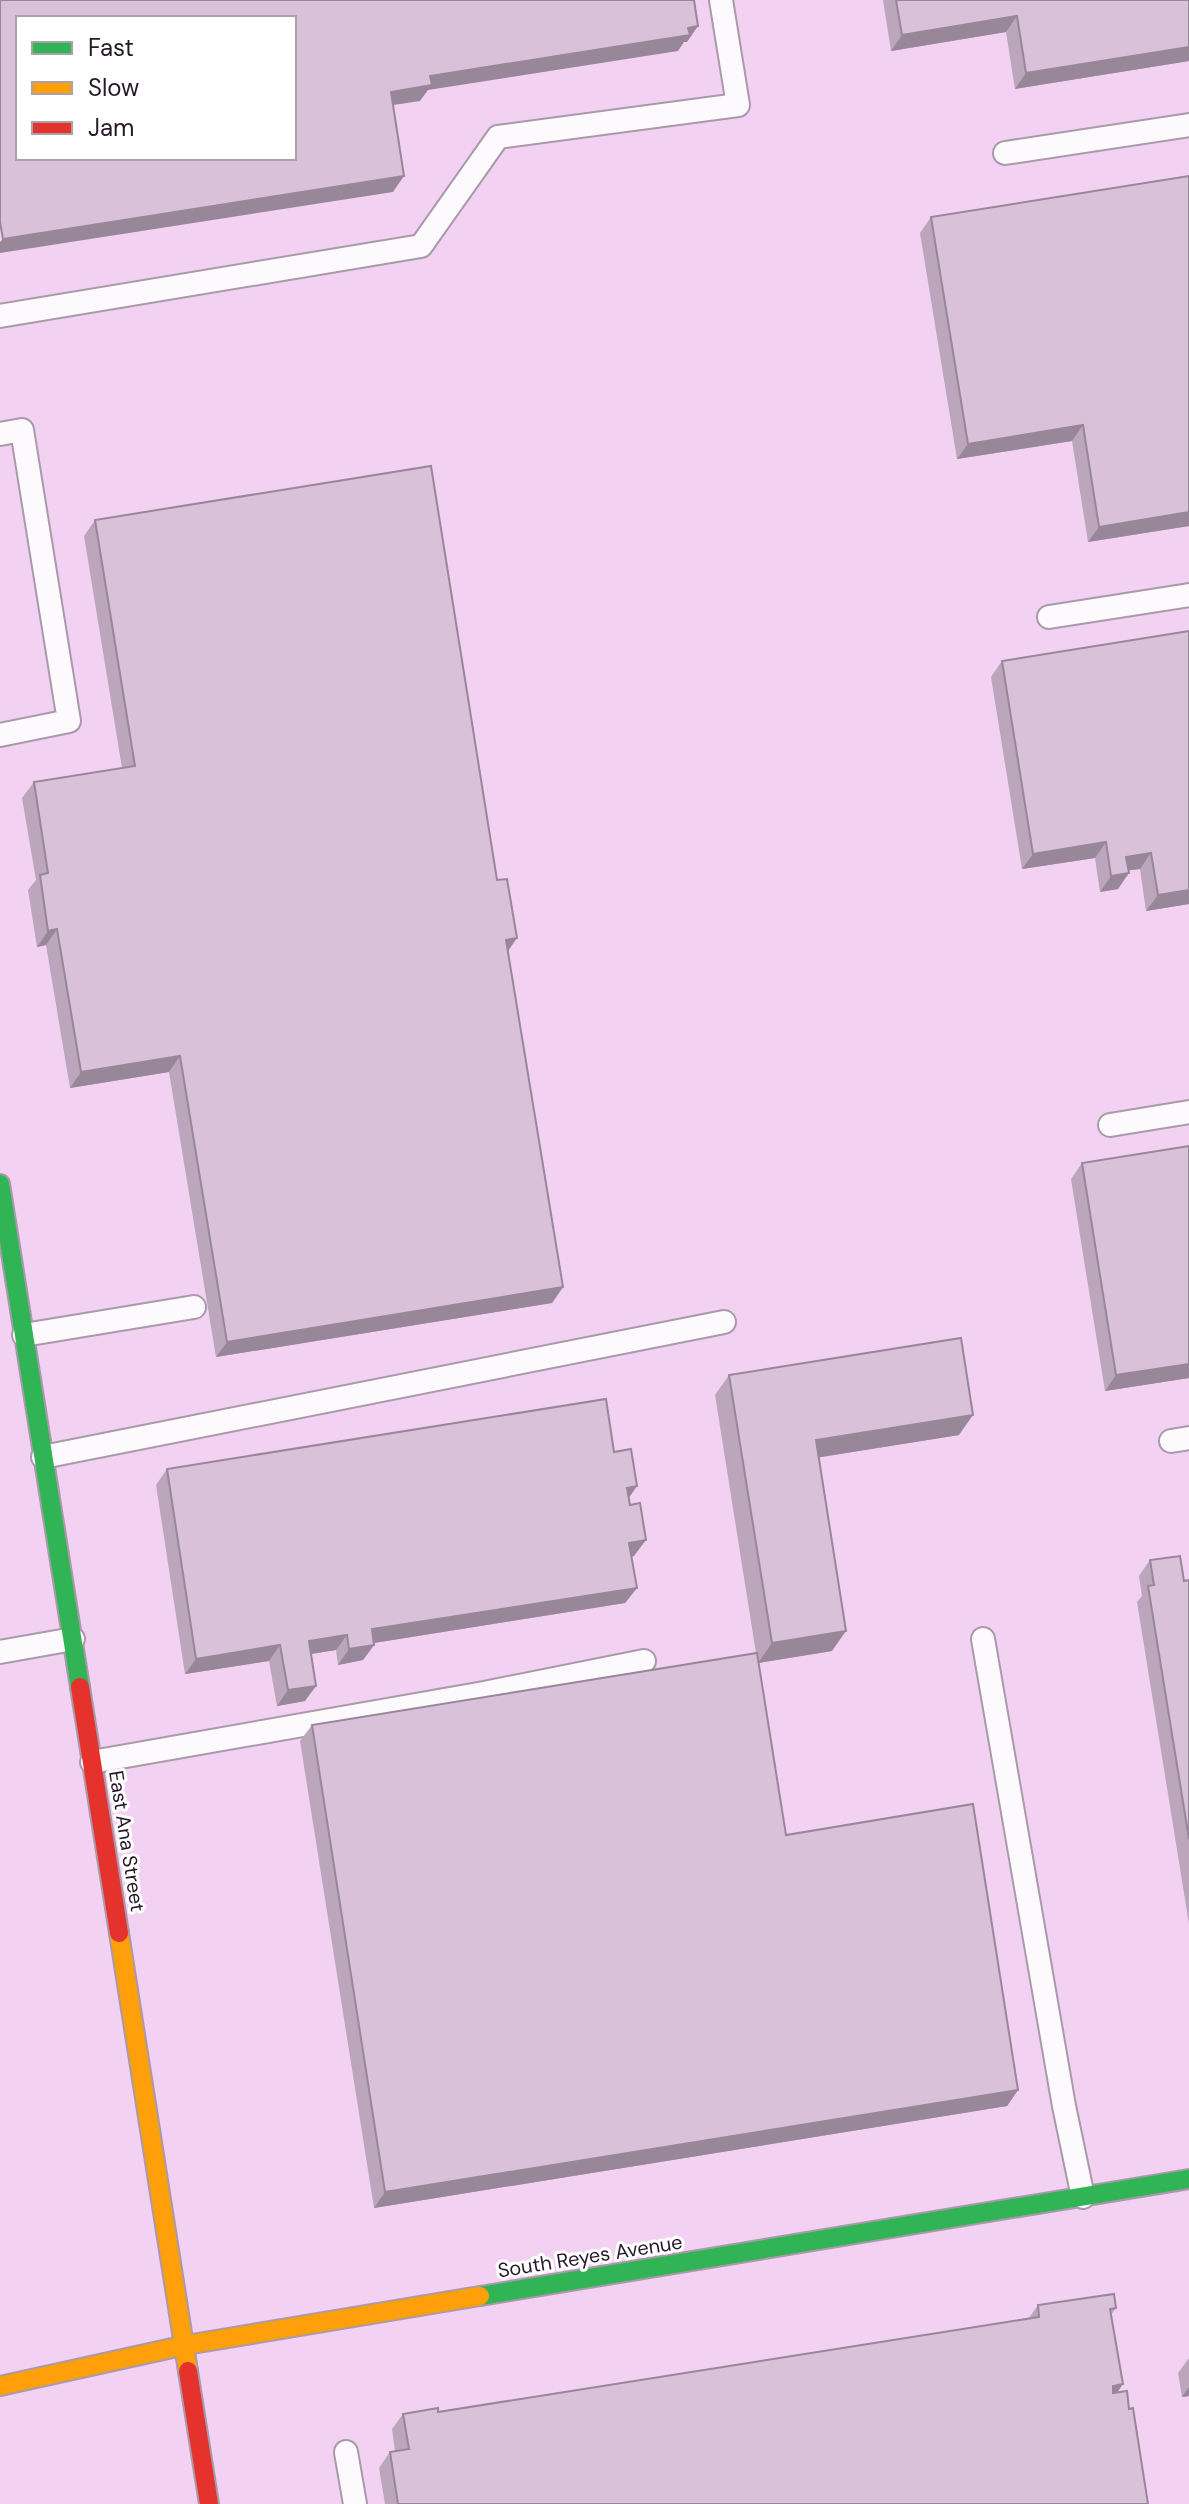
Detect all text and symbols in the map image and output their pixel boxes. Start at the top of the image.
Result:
legend [16,16,296,160]
text: Fast [88,32,134,63]
text: Slow [88,72,139,103]
text: Jam [88,112,134,143]
street label: East Ana Street [103,1769,151,1914]
street label: South Reyes Avenue [496,2229,684,2283]

